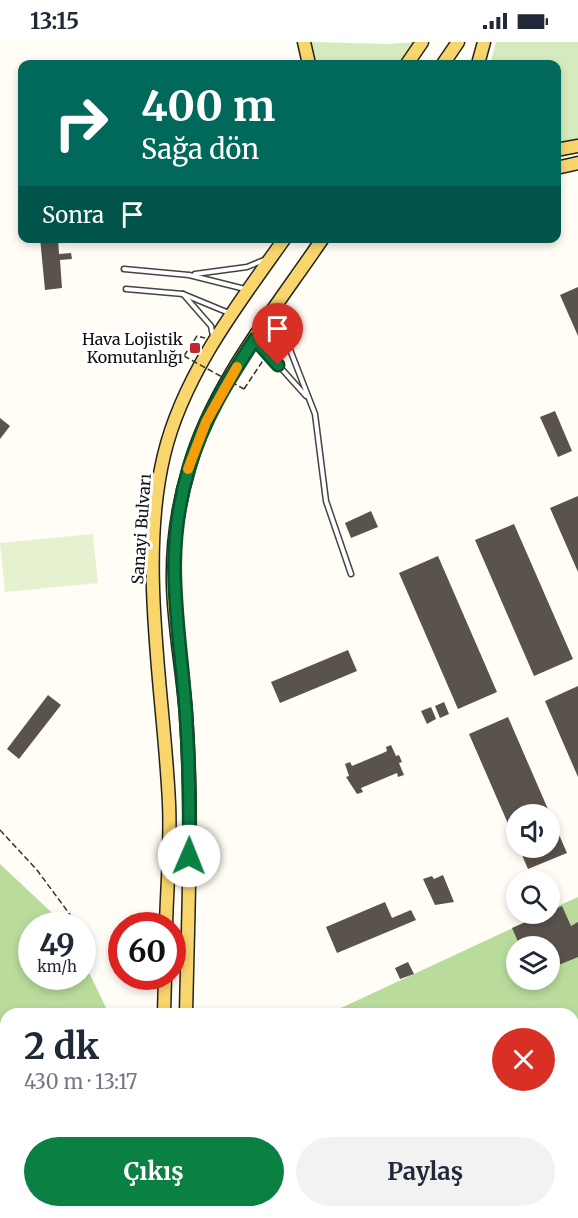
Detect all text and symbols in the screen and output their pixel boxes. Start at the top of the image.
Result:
text: 13:15 [30,7,79,35]
text: 400 m [141,80,275,132]
icon: right [42,84,120,162]
text: Sağa dön [141,132,259,166]
icon: arrive [116,198,149,231]
text: Sonra [42,201,104,229]
pin [252,303,303,365]
icon: arrive [261,312,294,345]
place label: Hava Lojistik Komutanlığı [82,329,184,367]
marker: Hava Lojistik Komutanlığı [188,341,202,355]
street label: Sanayi Bulvarı [127,473,155,585]
map controls [506,804,560,990]
button: sound [506,804,560,858]
position arrow [157,824,221,888]
button: search [506,870,560,924]
speed limit sign: 60 [108,912,186,990]
text: 49 [39,925,75,963]
button: layers [506,936,560,990]
text: km/h [37,957,77,976]
text: 2 dk [24,1024,99,1069]
button: close [492,1028,555,1091]
text: 430 m · 13:17 [24,1069,137,1094]
button: Çıkış [24,1137,284,1206]
button: Paylaş [296,1137,555,1206]

